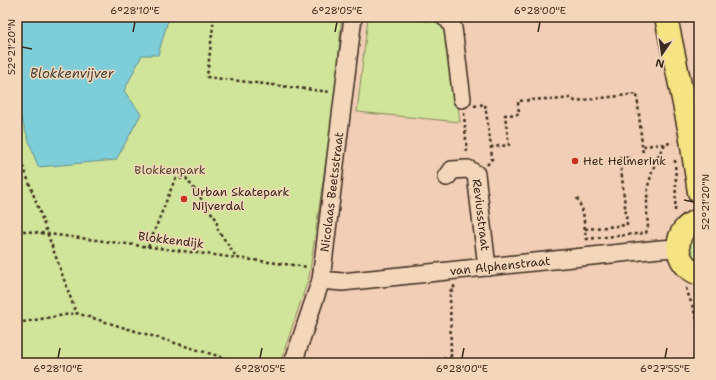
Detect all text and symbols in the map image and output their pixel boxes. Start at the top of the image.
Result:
text: 6°28'10"E [110,4,160,17]
text: 6°28'05"E [311,4,363,17]
text: 6°28'00"E [514,4,566,17]
text: 52°21'20"N [5,19,18,75]
north arrow [642,34,682,74]
text: N [654,55,666,72]
water label: Blokkenvijver [30,65,115,82]
street label: Nicolaas Beetsstraat [317,131,347,253]
place label: Het Helmerink [583,153,666,169]
marker: Het Helmerink [570,156,580,166]
park label: Blokkenpark [134,162,206,178]
text: 52°21'20"N [699,174,712,230]
street label: Reviusstraat [469,178,493,252]
place label: Urban Skatepark Nijverdal [192,184,290,214]
marker: Urban Skatepark Nijverdal [179,194,189,204]
street label: Blokkendijk [137,228,205,252]
street label: van Alphenstraat [449,253,551,279]
text: 6°28'10"E [33,362,83,375]
text: 6°28'05"E [234,362,286,375]
text: 6°28'00"E [436,362,488,375]
text: 6°27'55"E [640,362,690,375]

